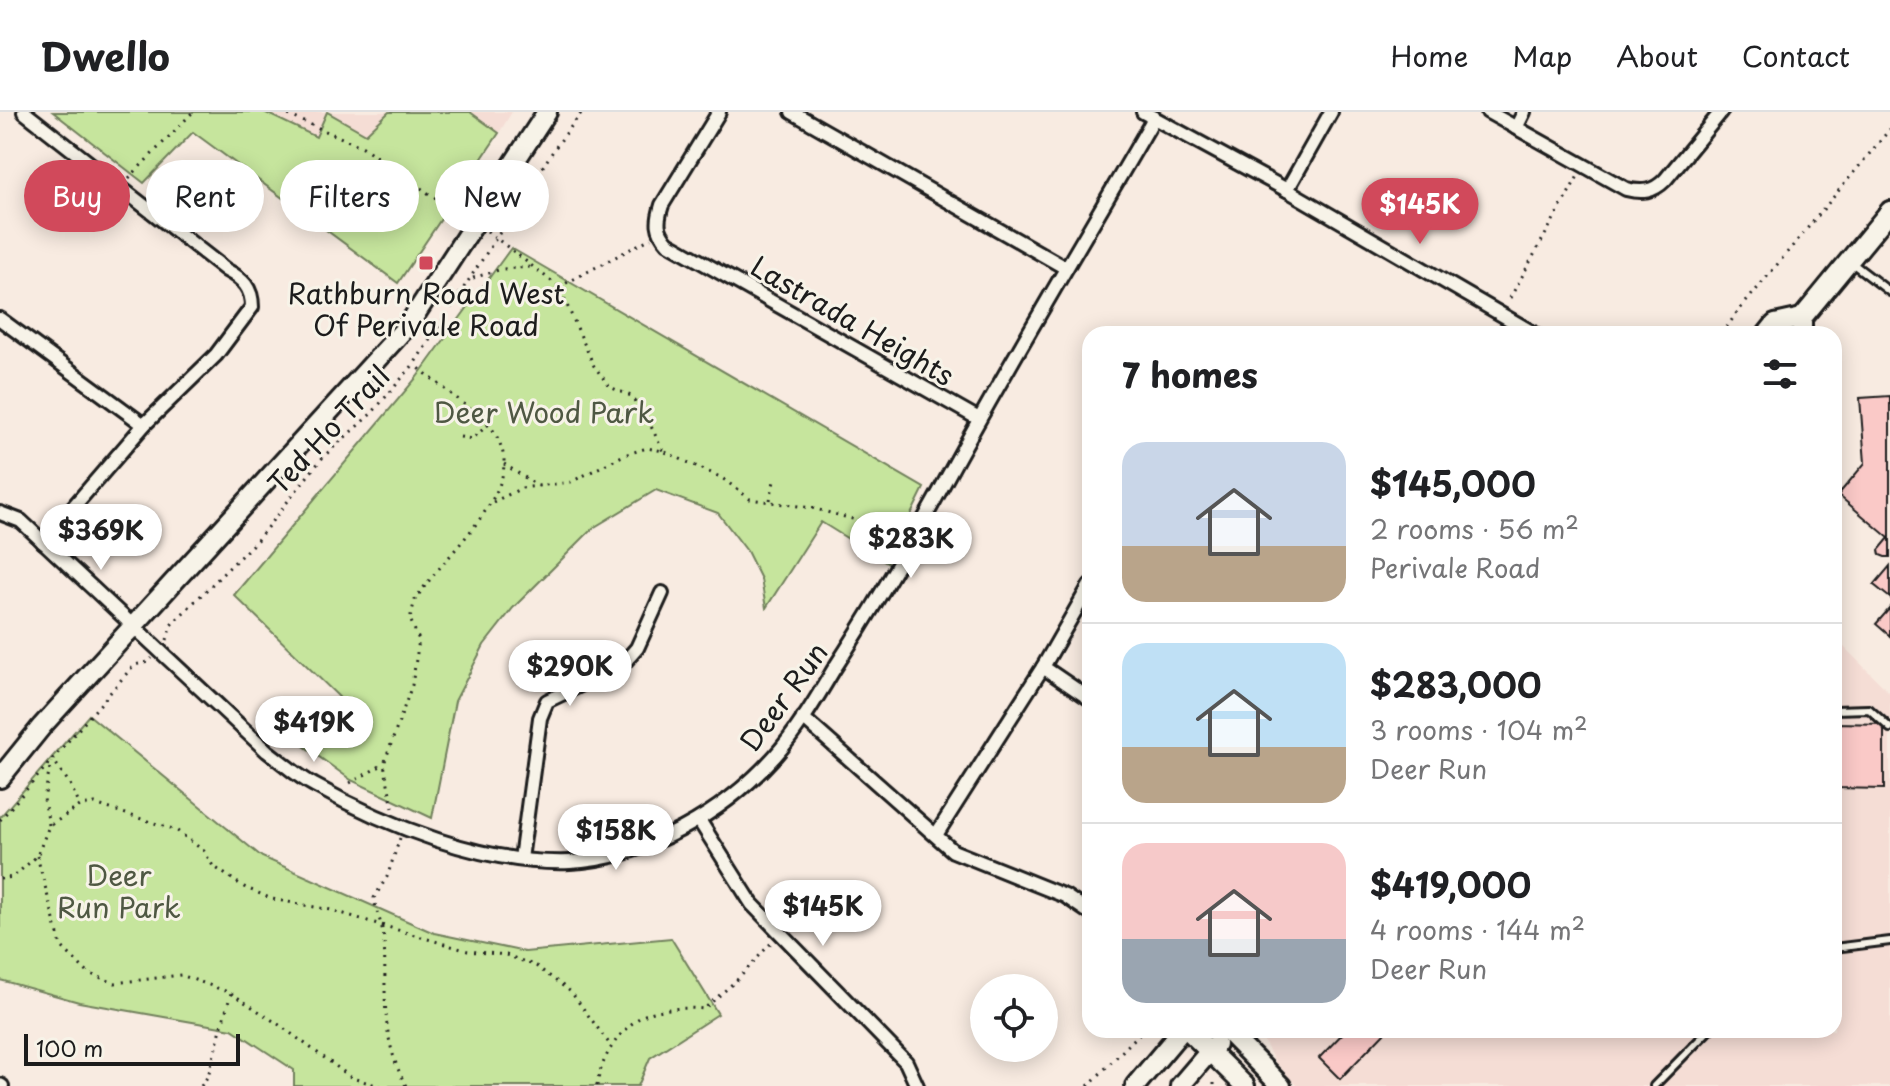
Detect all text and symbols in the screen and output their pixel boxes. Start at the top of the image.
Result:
text: Dwello [40,27,170,84]
text: Home [1390,34,1468,77]
text: Map [1512,34,1572,77]
text: About [1616,34,1698,77]
text: Contact [1742,34,1850,77]
chip: Buy [24,160,130,232]
chip: Rent [146,160,264,232]
chip: Filters [280,160,419,232]
chip: New [435,160,549,232]
pin: $145K [1364,178,1476,246]
text: $145K [1379,184,1461,223]
street label: Lastrada Heights [743,244,963,396]
marker: Rathburn Road West Of Perivale Road [417,254,435,272]
place label: Rathburn Road West Of Perivale Road [287,271,565,346]
text: 7 homes [1122,348,1258,400]
icon: filters [1758,352,1802,396]
street label: Ted Ho Trail [257,355,399,503]
park label: Deer Wood Park [434,390,654,433]
text: $145,000 [1370,457,1536,509]
icon: home [1186,474,1282,570]
pin: $369K [45,504,157,572]
text: 2 rooms · 56 m² [1370,509,1579,548]
text: $369K [58,510,144,549]
pin: $283K [855,512,967,580]
text: $283K [868,518,954,557]
text: Perivale Road [1370,548,1540,587]
street label: Deer Run [729,632,837,760]
pin: $290K [514,640,626,708]
text: $290K [527,646,613,685]
text: $283,000 [1370,658,1541,710]
icon: home [1186,675,1282,771]
pin: $419K [258,696,370,764]
text: $419K [273,702,355,741]
text: 3 rooms · 104 m² [1370,710,1588,749]
text: Deer Run [1370,749,1487,788]
pin: $158K [560,804,672,872]
text: $158K [576,810,656,849]
park label: Deer Run Park [57,853,181,928]
text: $419,000 [1370,858,1531,910]
icon: home [1186,875,1282,971]
pin: $145K [767,880,879,948]
text: $145K [782,886,864,925]
text: 4 rooms · 144 m² [1370,910,1585,949]
text: Deer Run [1370,949,1487,988]
map controls [970,974,1058,1062]
button: locate [970,974,1058,1062]
scale bar [24,1030,240,1066]
text: 100 m [36,1031,103,1064]

